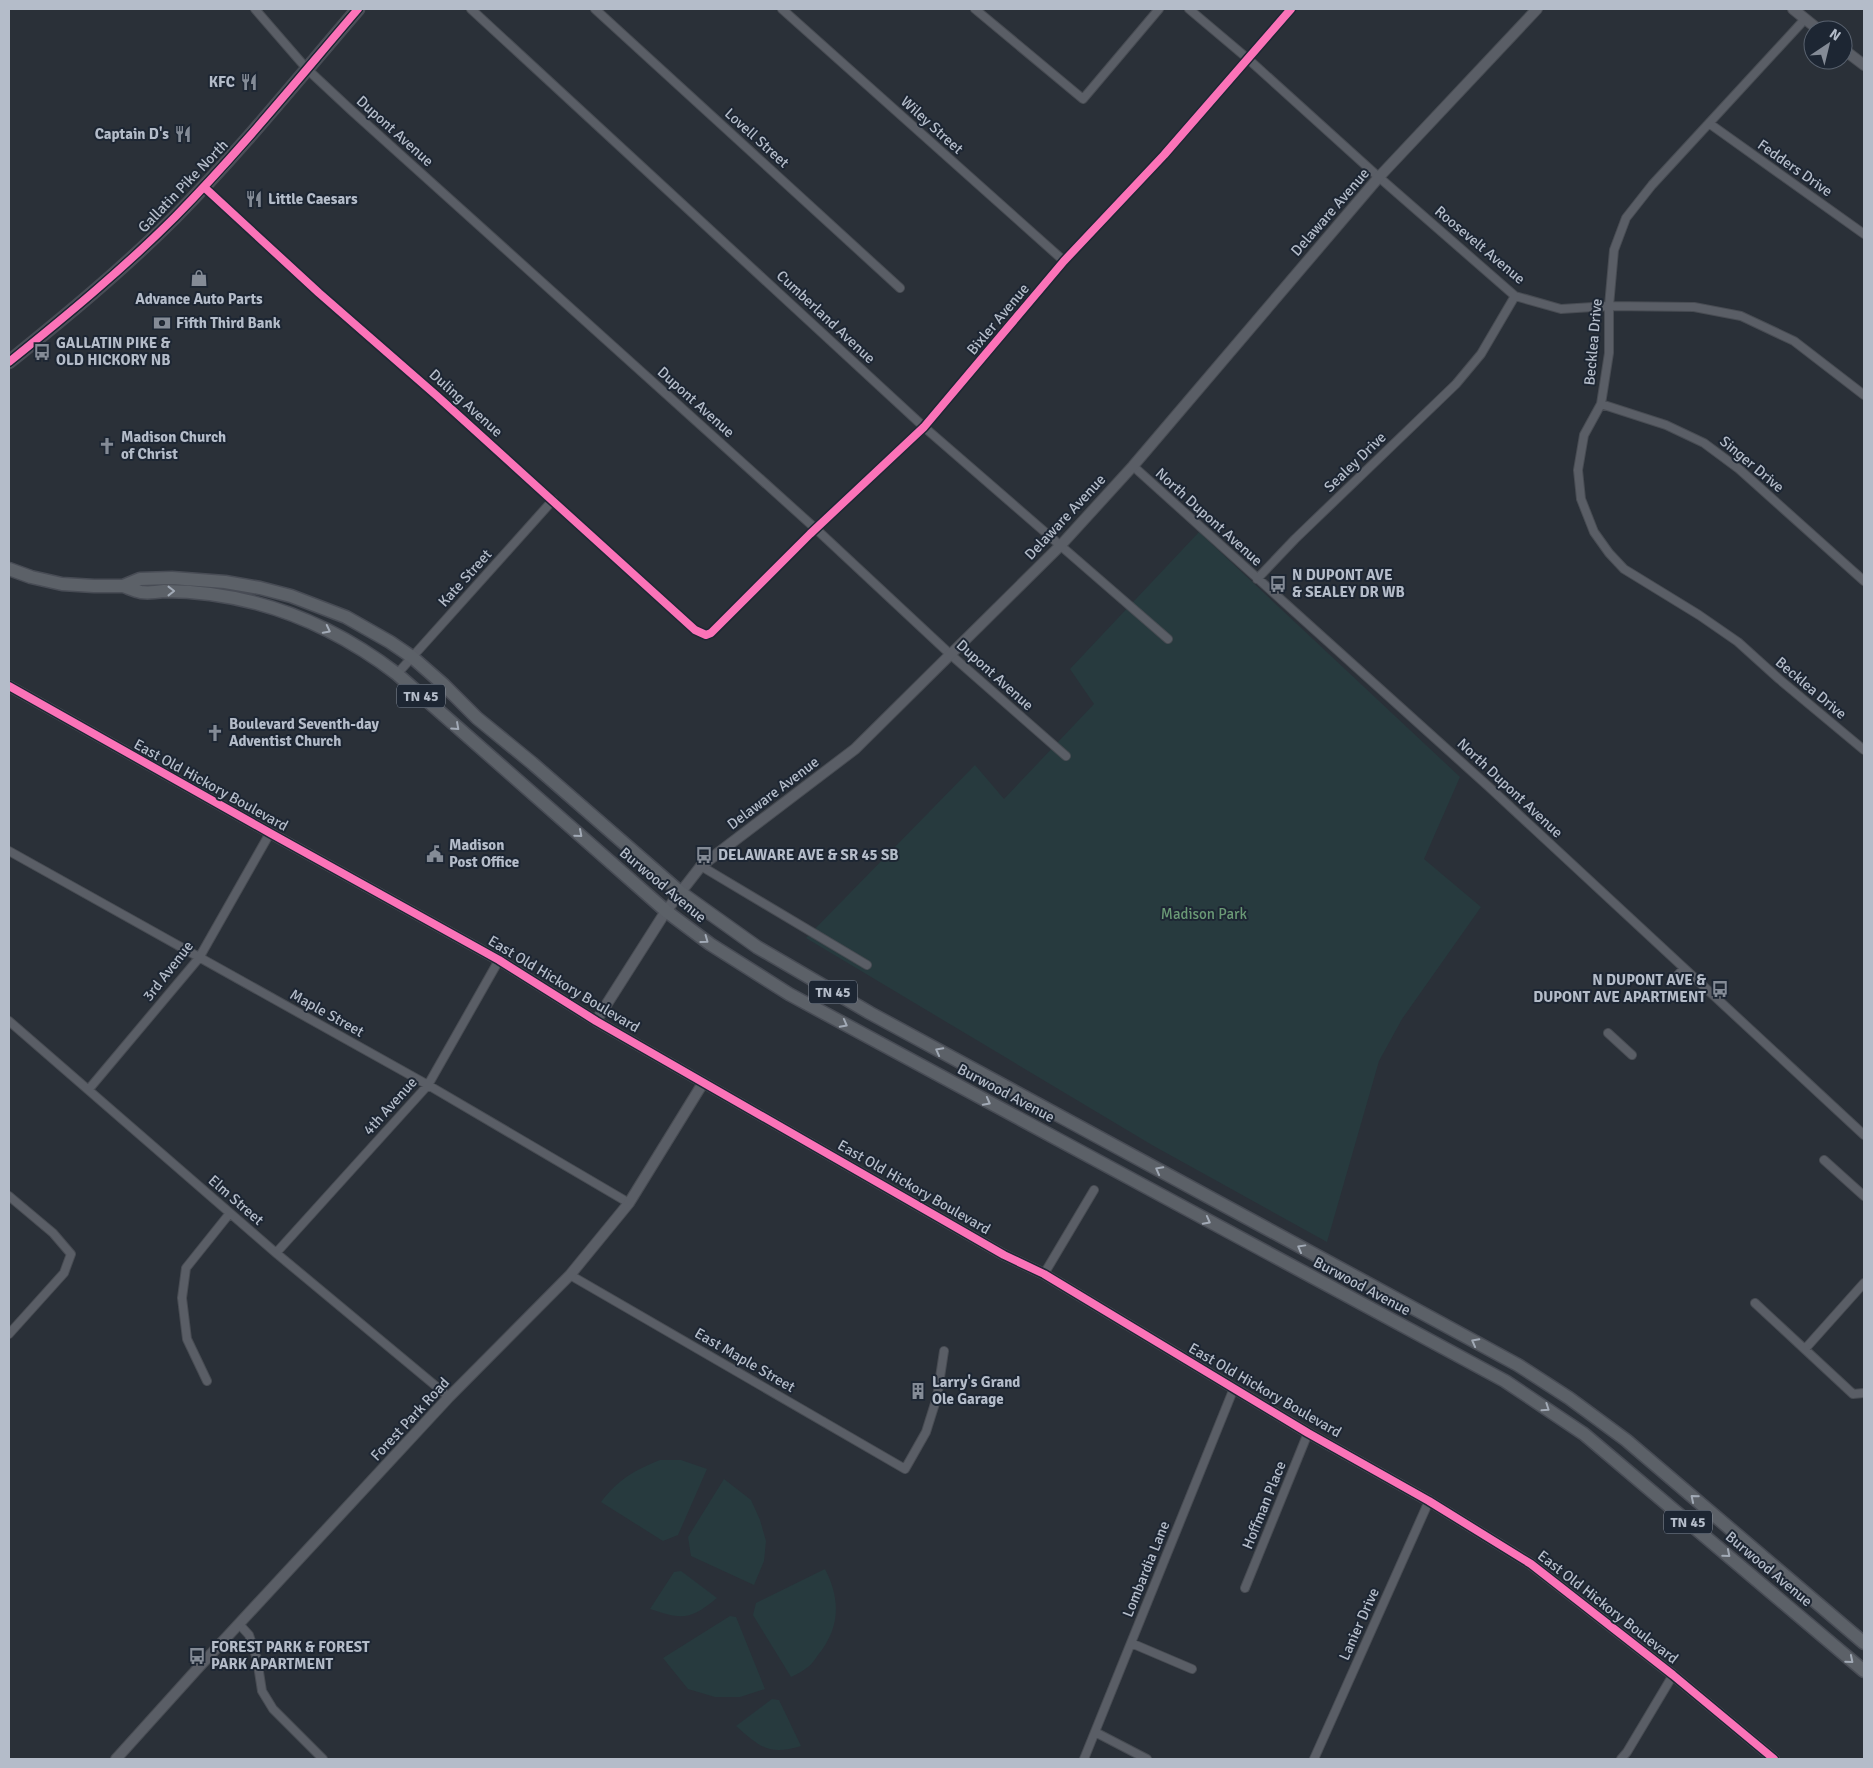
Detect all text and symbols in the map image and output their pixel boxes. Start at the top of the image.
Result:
north arrow [1803,20,1853,70]
text: N [1826,25,1844,45]
restaurant icon: KFC [239,72,259,92]
place label: KFC [209,73,235,91]
street label: Dupont Avenue [353,92,437,170]
street label: Wiley Street [897,92,967,158]
street label: Lovell Street [721,104,793,172]
restaurant icon: Captain D's [173,124,193,144]
place label: Captain D's [95,125,169,143]
street label: Gallatin Pike North [134,136,232,236]
street label: Fedders Drive [1754,136,1836,200]
street label: Delaware Avenue [1287,164,1373,260]
restaurant icon: Little Caesars [244,189,264,209]
place label: Little Caesars [268,190,358,208]
street label: Roosevelt Avenue [1431,202,1529,288]
street label: Cumberland Avenue [773,267,879,367]
shop icon: Advance Auto Parts [189,268,209,288]
street label: Bixler Avenue [963,280,1033,358]
place label: Advance Auto Parts [135,290,263,308]
street label: Becklea Drive [1580,298,1606,386]
bank icon: Fifth Third Bank [152,313,172,333]
place label: Fifth Third Bank [176,314,281,332]
place label: GALLATIN PIKE & OLD HICKORY NB [56,334,171,369]
bus stop icon: GALLATIN PIKE & OLD HICKORY NB [32,342,52,362]
street label: Dupont Avenue [654,363,738,441]
street label: Duling Avenue [426,365,506,441]
place label: Madison Church of Christ [121,428,226,463]
street label: Sealey Drive [1320,428,1390,496]
street label: Singer Drive [1716,432,1788,496]
church icon: Madison Church of Christ [97,436,117,456]
street label: North Dupont Avenue [1152,464,1266,570]
street label: Delaware Avenue [1021,471,1109,563]
street label: Kate Street [434,545,496,611]
place label: N DUPONT AVE & SEALEY DR WB [1292,566,1405,601]
bus stop icon: N DUPONT AVE & SEALEY DR WB [1268,574,1288,594]
one-way arrow [167,586,175,596]
one-way arrow [322,624,331,634]
street label: Dupont Avenue [953,636,1037,714]
street label: Becklea Drive [1772,653,1850,723]
road number: TN 45 [397,684,445,708]
place label: Boulevard Seventh-day Adventist Church [229,715,380,750]
one-way arrow [451,721,460,730]
church icon: Boulevard Seventh-day Adventist Church [205,723,225,743]
street label: North Dupont Avenue [1453,734,1567,842]
street label: East Old Hickory Boulevard [131,735,291,835]
street label: Delaware Avenue [724,753,822,833]
one-way arrow [573,828,582,837]
place label: Madison Post Office [449,836,519,871]
public building icon: Madison Post Office [425,844,445,864]
street label: Burwood Avenue [616,844,710,926]
bus stop icon: DELAWARE AVE & SR 45 SB [694,845,714,865]
place label: DELAWARE AVE & SR 45 SB [718,846,899,864]
park label: Madison Park [1161,905,1248,923]
street label: East Old Hickory Boulevard [485,932,643,1036]
one-way arrow [699,935,708,943]
street label: 3rd Avenue [139,937,197,1005]
place label: N DUPONT AVE & DUPONT AVE APARTMENT [1533,971,1706,1006]
bus stop icon: N DUPONT AVE & DUPONT AVE APARTMENT [1710,979,1730,999]
road number: TN 45 [809,980,857,1004]
street label: Maple Street [287,985,367,1041]
one-way arrow [839,1018,848,1028]
one-way arrow [935,1047,944,1057]
street label: Burwood Avenue [954,1060,1058,1126]
street label: 4th Avenue [359,1073,421,1139]
one-way arrow [982,1095,991,1105]
street label: East Old Hickory Boulevard [834,1136,994,1238]
one-way arrow [1155,1166,1164,1176]
street label: Elm Street [205,1171,267,1229]
one-way arrow [1202,1214,1211,1224]
one-way arrow [1298,1244,1307,1254]
street label: Burwood Avenue [1310,1253,1414,1319]
street label: East Maple Street [692,1324,798,1396]
one-way arrow [1471,1338,1480,1348]
street label: East Old Hickory Boulevard [1185,1339,1345,1441]
place label: Larry's Grand Ole Garage [932,1373,1020,1408]
street label: Forest Park Road [367,1374,453,1464]
building icon: Larry's Grand Ole Garage [908,1381,928,1401]
one-way arrow [1541,1402,1550,1412]
street label: Hoffman Place [1238,1458,1290,1552]
one-way arrow [1690,1494,1699,1503]
road number: TN 45 [1664,1510,1712,1534]
street label: Lombardia Lane [1119,1518,1173,1620]
street label: Burwood Avenue [1722,1528,1816,1610]
street label: East Old Hickory Boulevard [1534,1547,1682,1668]
one-way arrow [1721,1549,1730,1558]
street label: Lanier Drive [1335,1585,1383,1663]
place label: FOREST PARK & FOREST PARK APARTMENT [211,1638,370,1673]
bus stop icon: FOREST PARK & FOREST PARK APARTMENT [187,1646,207,1666]
one-way arrow [1845,1654,1854,1663]

